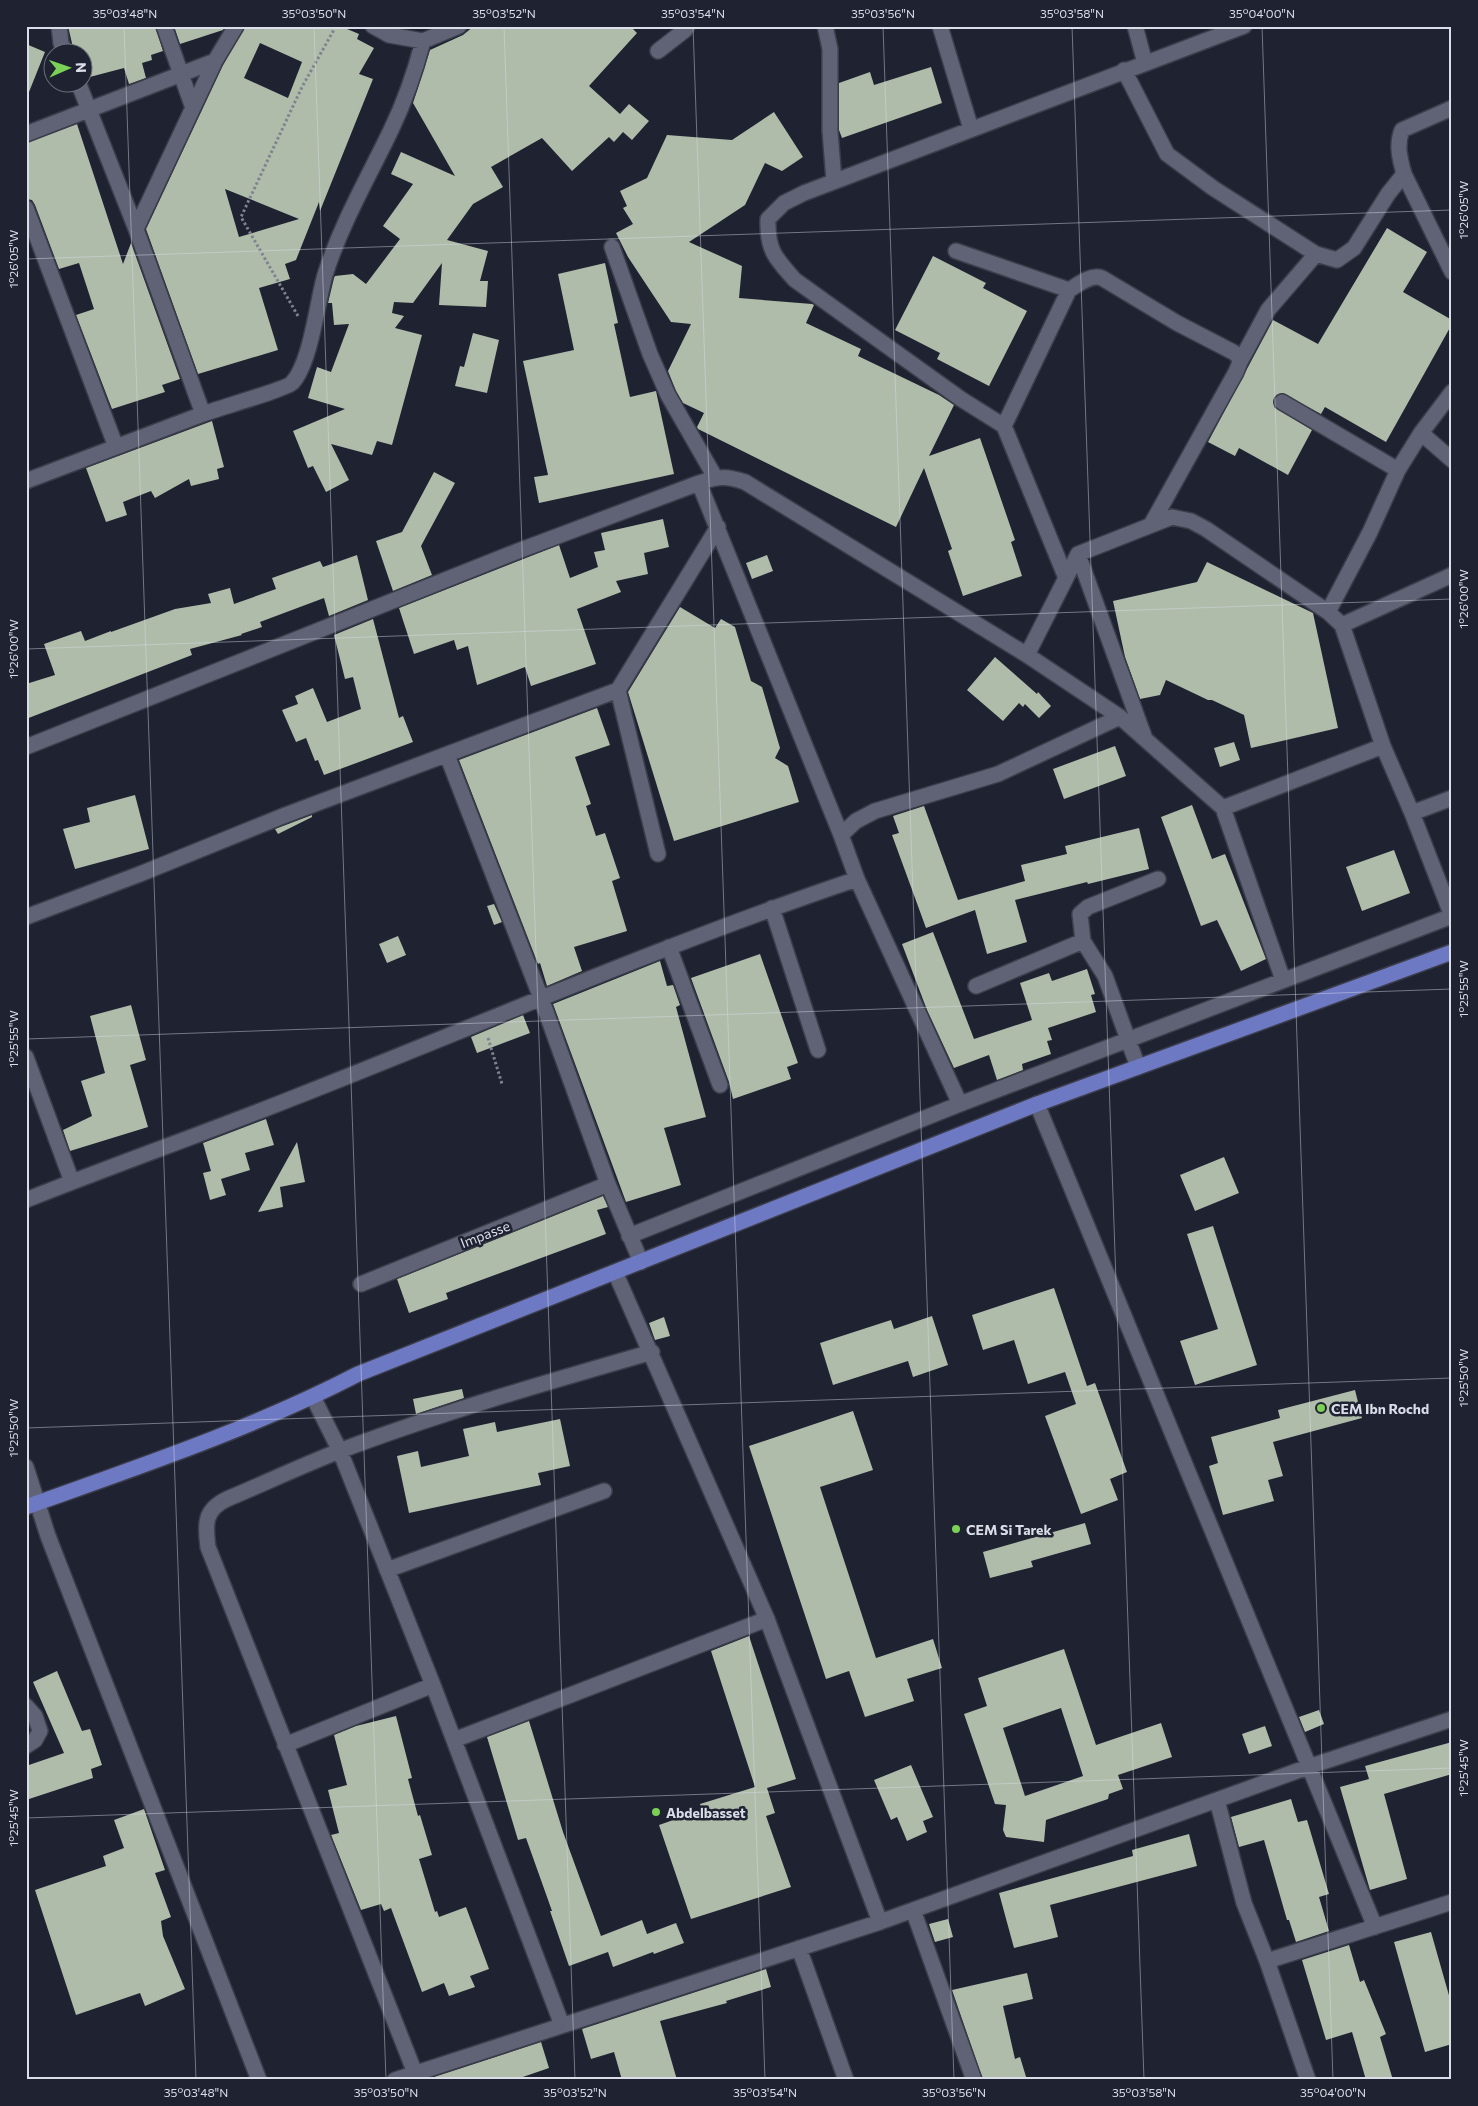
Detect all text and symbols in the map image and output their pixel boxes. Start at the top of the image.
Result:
text: 35°03'48"N [93,6,157,20]
text: 35°03'50"N [282,6,346,20]
text: 35°03'52"N [472,6,536,20]
text: 35°03'54"N [661,6,725,20]
text: 35°03'56"N [851,6,915,20]
text: 35°03'58"N [1040,6,1104,20]
text: 35°04'00"N [1229,6,1295,20]
north arrow [42,42,92,92]
text: N [73,62,90,73]
text: 1°26'05"W [1456,181,1470,239]
text: 1°26'05"W [6,230,20,288]
text: 1°26'00"W [1456,569,1470,629]
text: 1°26'00"W [6,619,20,679]
text: 1°25'55"W [1456,960,1470,1018]
text: 1°25'55"W [6,1010,20,1068]
street label: Impasse [458,1217,512,1251]
text: 1°25'50"W [1456,1349,1470,1407]
text: 1°25'50"W [6,1399,20,1457]
place label: CEM Ibn Rochd [1331,1400,1429,1417]
marker: CEM Ibn Rochd [1315,1402,1327,1414]
place label: CEM Si Tarek [966,1521,1052,1538]
marker: CEM Si Tarek [950,1523,962,1535]
text: 1°25'45"W [1456,1739,1470,1797]
text: 1°25'45"W [6,1789,20,1847]
place label: Abdelbasset [666,1804,746,1821]
marker: Abdelbasset [650,1806,662,1818]
text: 35°03'48"N [164,2085,228,2099]
text: 35°03'50"N [354,2085,418,2099]
text: 35°03'52"N [543,2085,607,2099]
text: 35°03'54"N [733,2085,797,2099]
text: 35°03'56"N [922,2085,986,2099]
text: 35°03'58"N [1112,2085,1176,2099]
text: 35°04'00"N [1300,2085,1366,2099]

